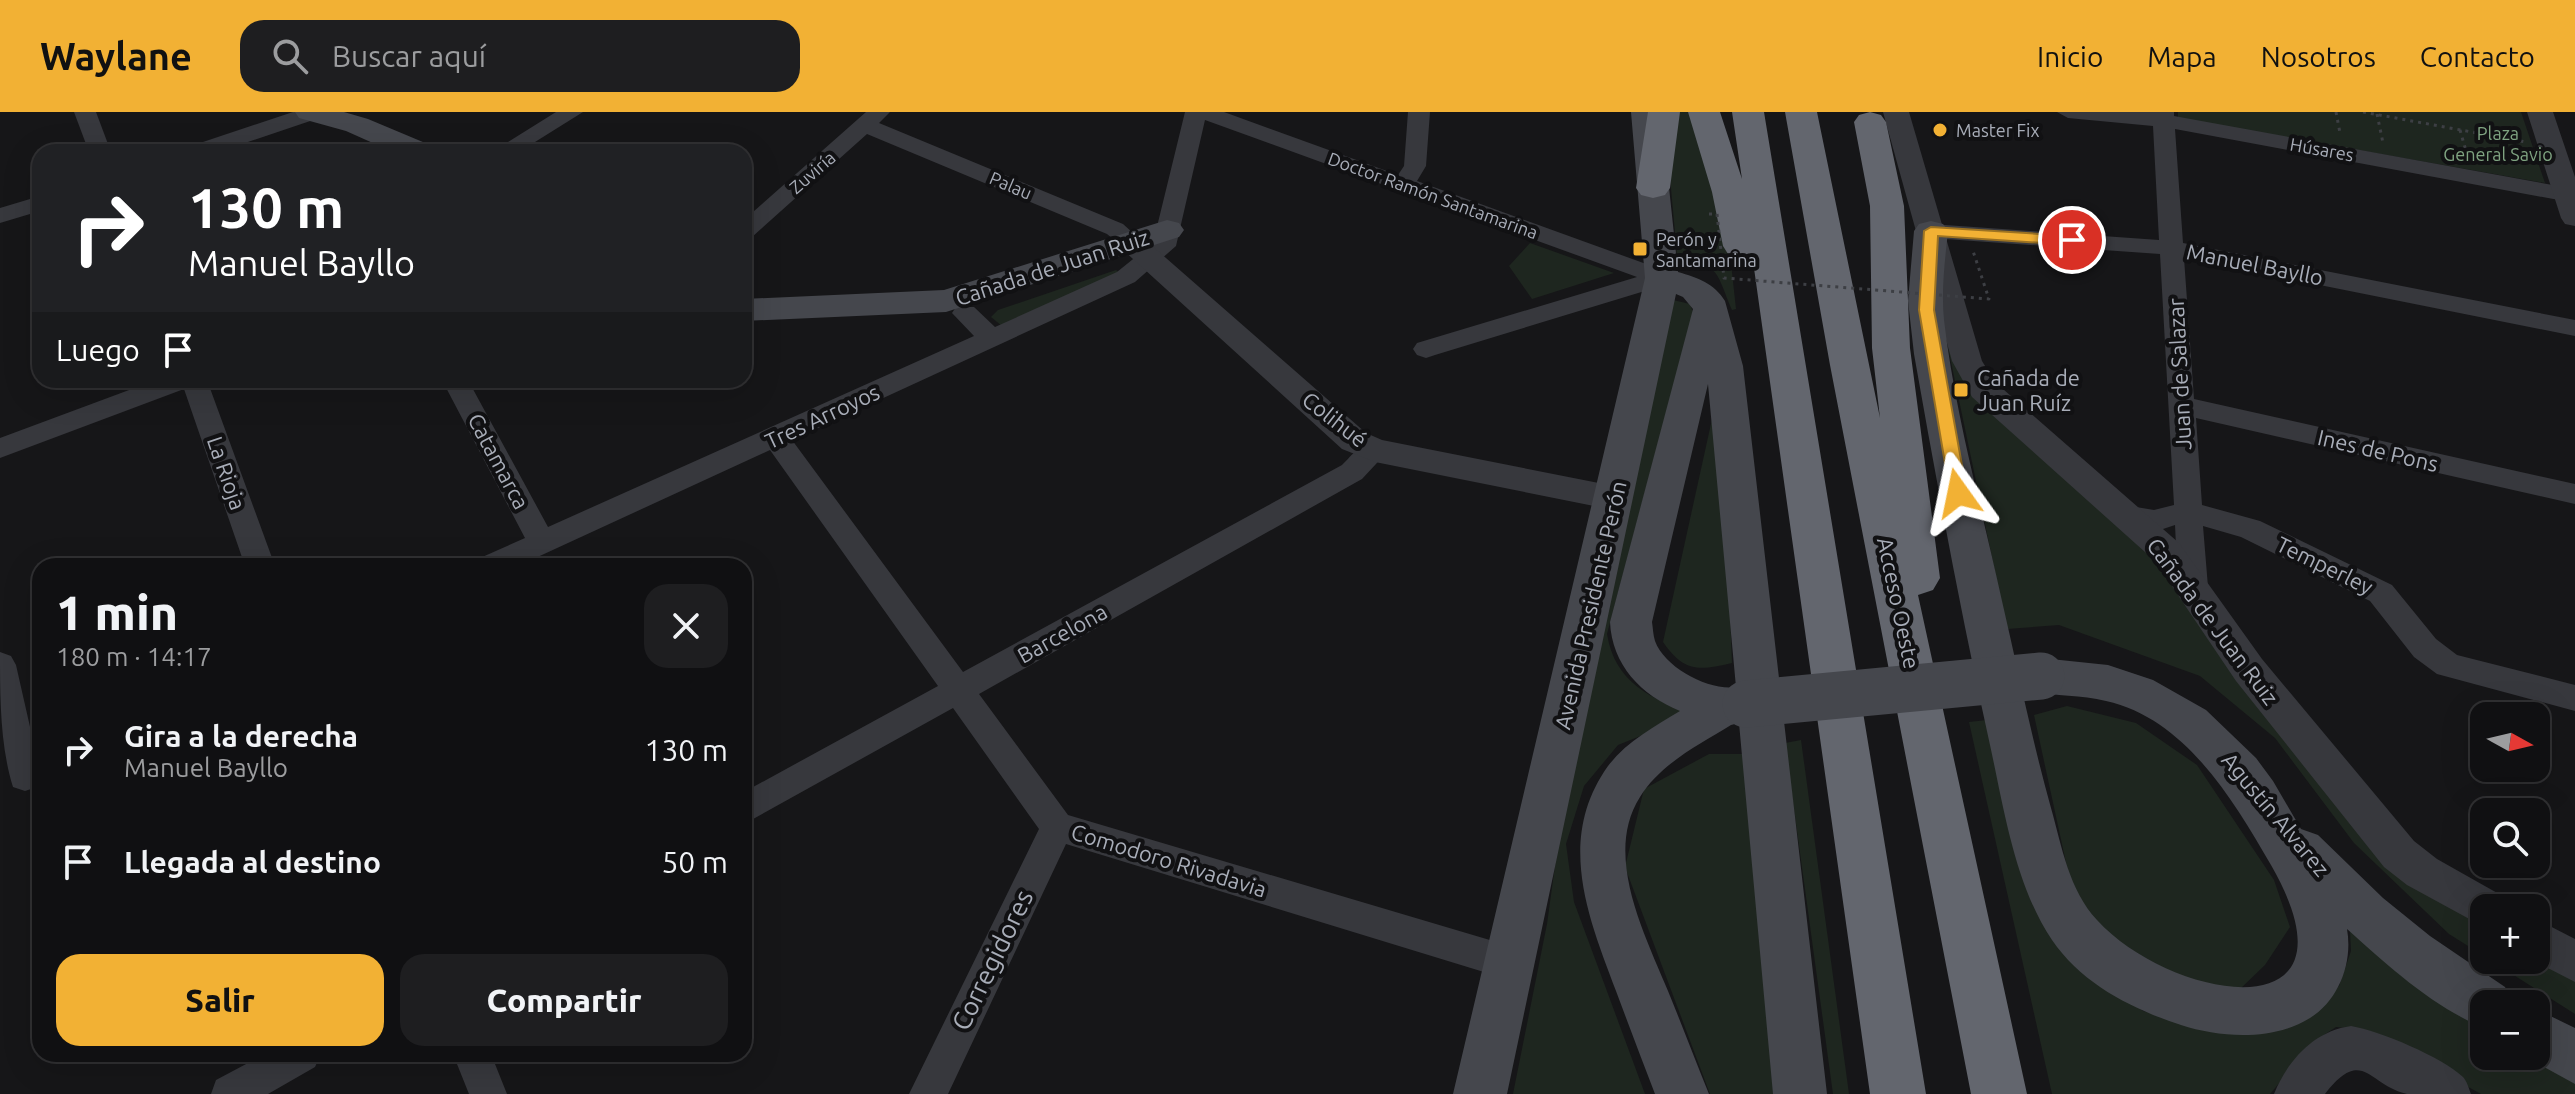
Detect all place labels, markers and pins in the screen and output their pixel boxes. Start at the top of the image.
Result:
place label: Master Fix [1956,120,2040,140]
marker: Master Fix [1931,121,1949,139]
pin [2038,206,2106,274]
place label: Perón y Santamarina [1656,229,1757,270]
marker: Perón y Santamarina [1631,240,1649,258]
place label: Cañada de Juan Ruíz [1977,365,2080,415]
marker: Cañada de Juan Ruíz [1952,381,1970,399]

